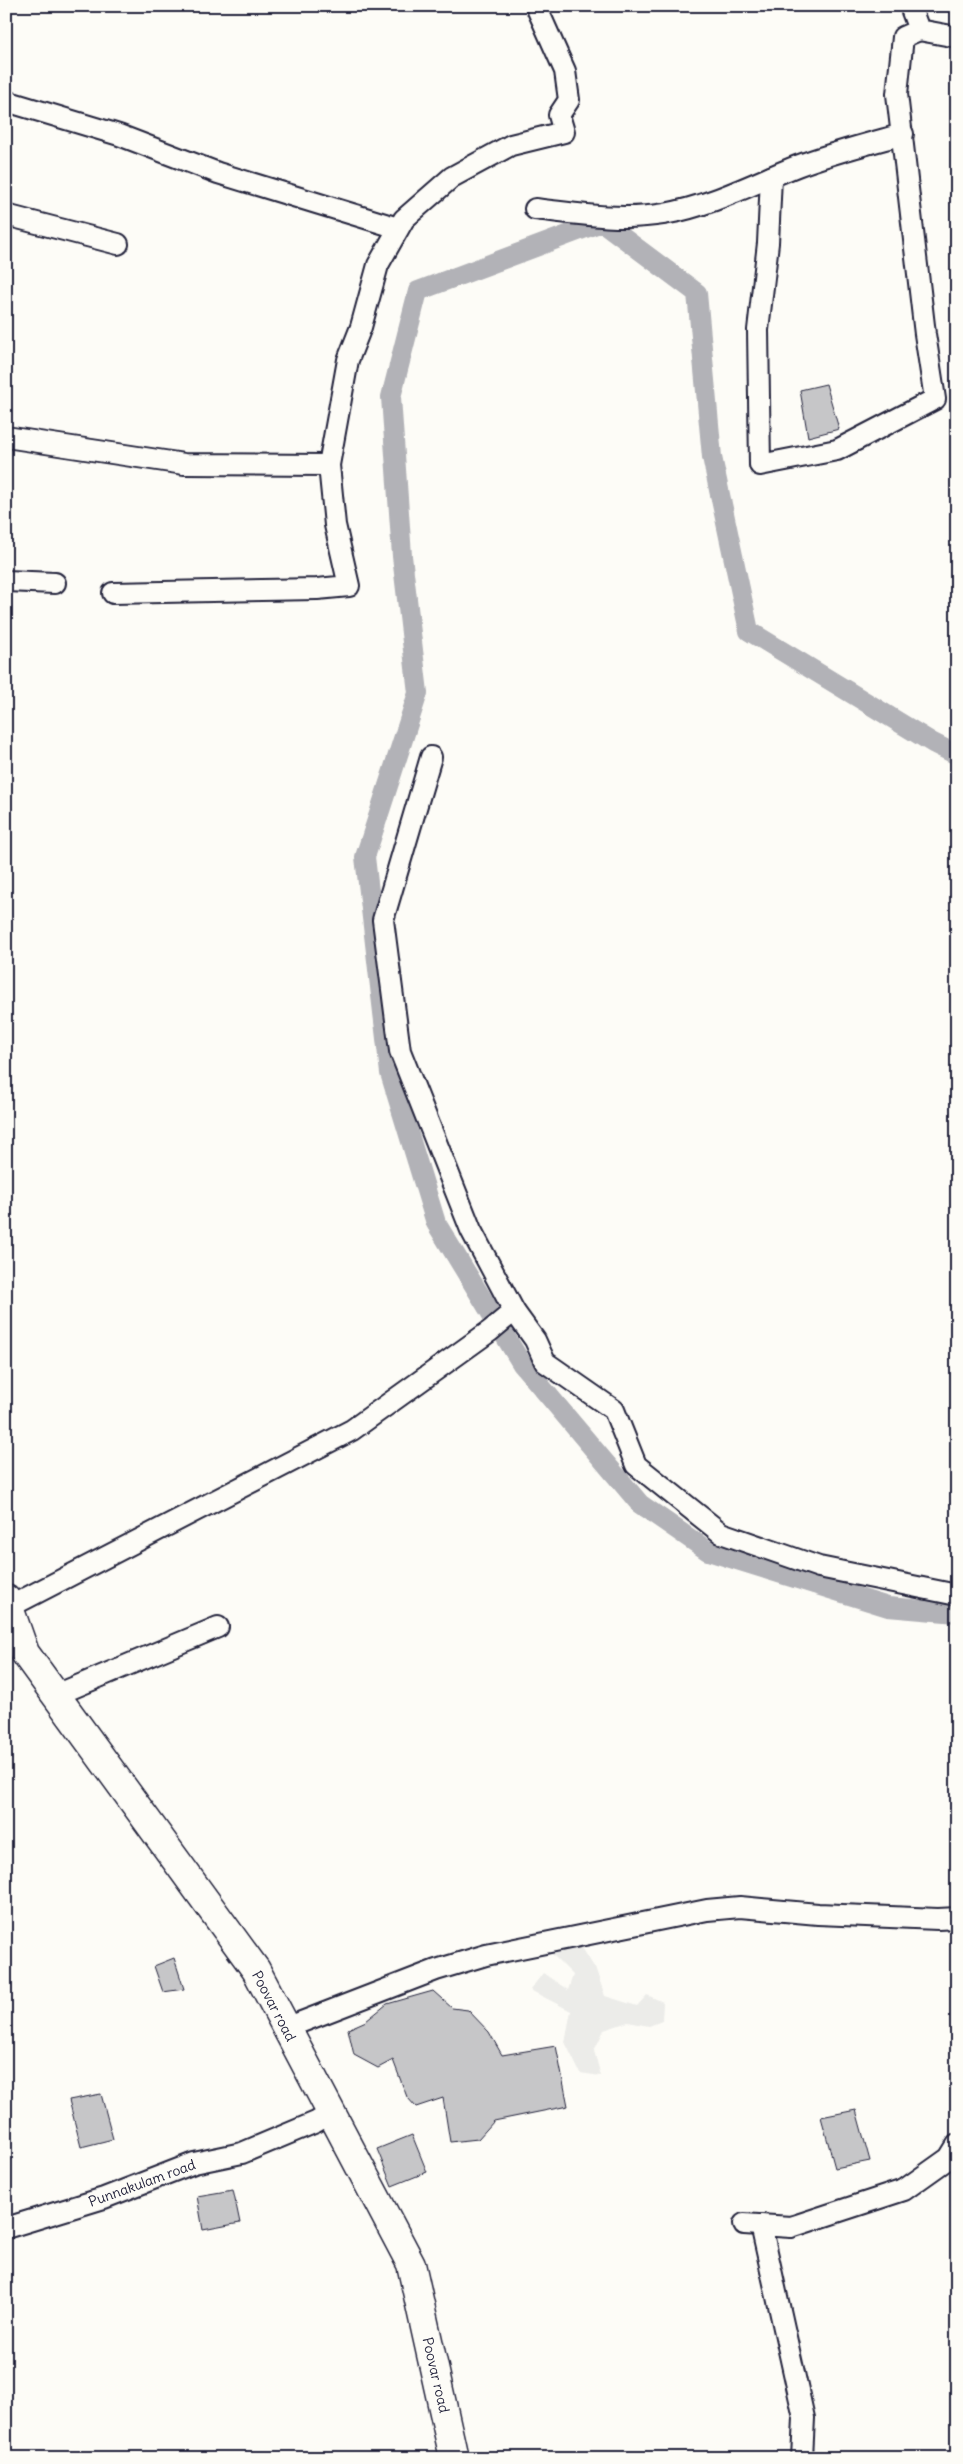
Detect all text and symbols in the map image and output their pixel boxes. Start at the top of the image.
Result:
street label: Poovar road [248,1968,300,2044]
street label: Punnakulam road [86,2155,198,2211]
street label: Poovar road [419,2335,453,2415]

